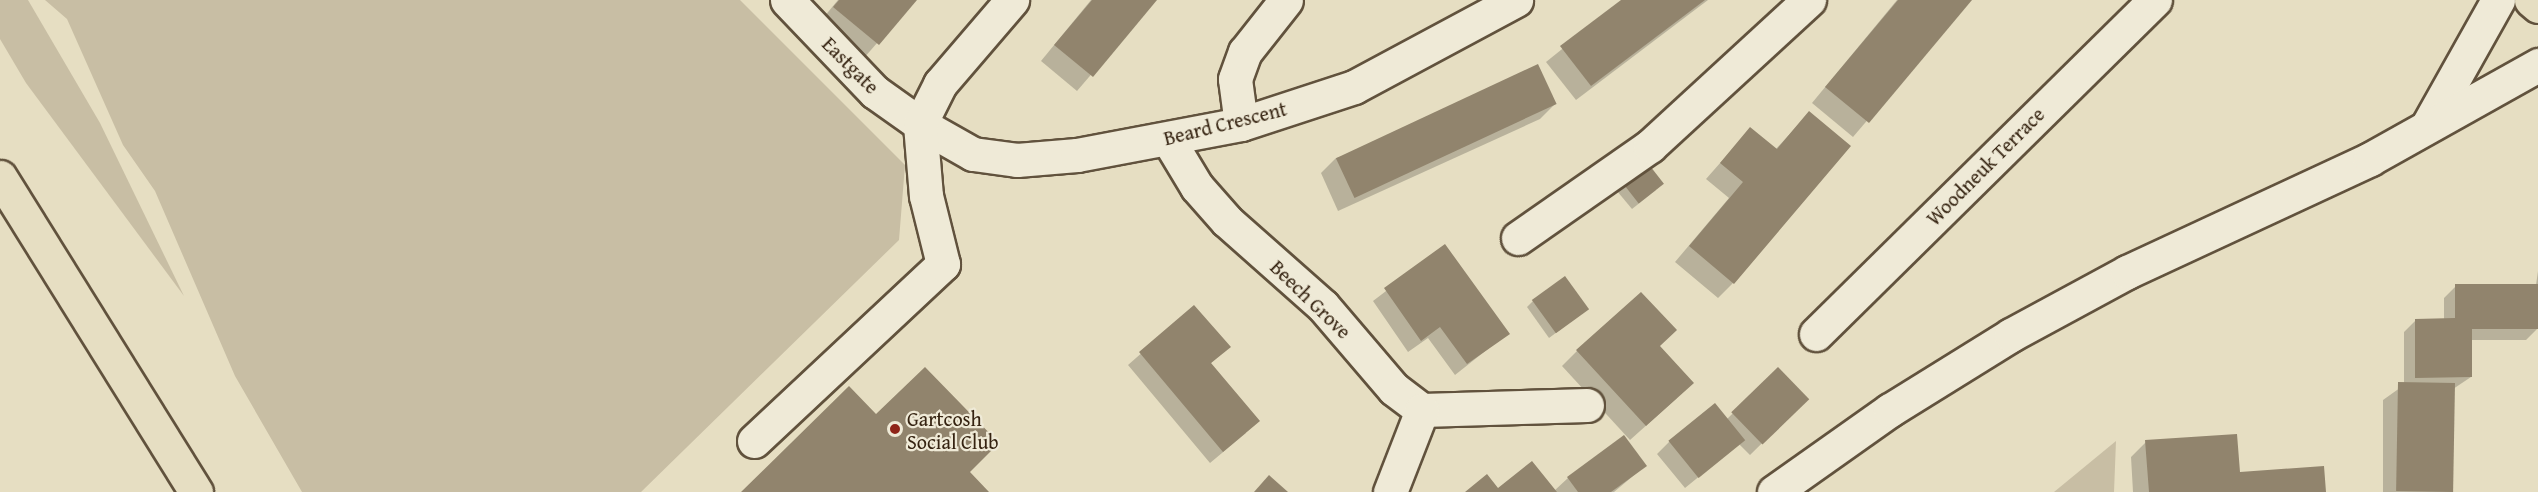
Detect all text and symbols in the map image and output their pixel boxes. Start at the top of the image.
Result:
street label: Eastgate [818,32,884,98]
street label: Beard Crescent [1161,96,1289,150]
street label: Woodneuk Terrace [1921,102,2049,230]
street label: Beech Grove [1266,255,1356,343]
place label: Gartcosh Social Club [907,406,999,453]
marker: Gartcosh Social Club [888,422,902,436]

